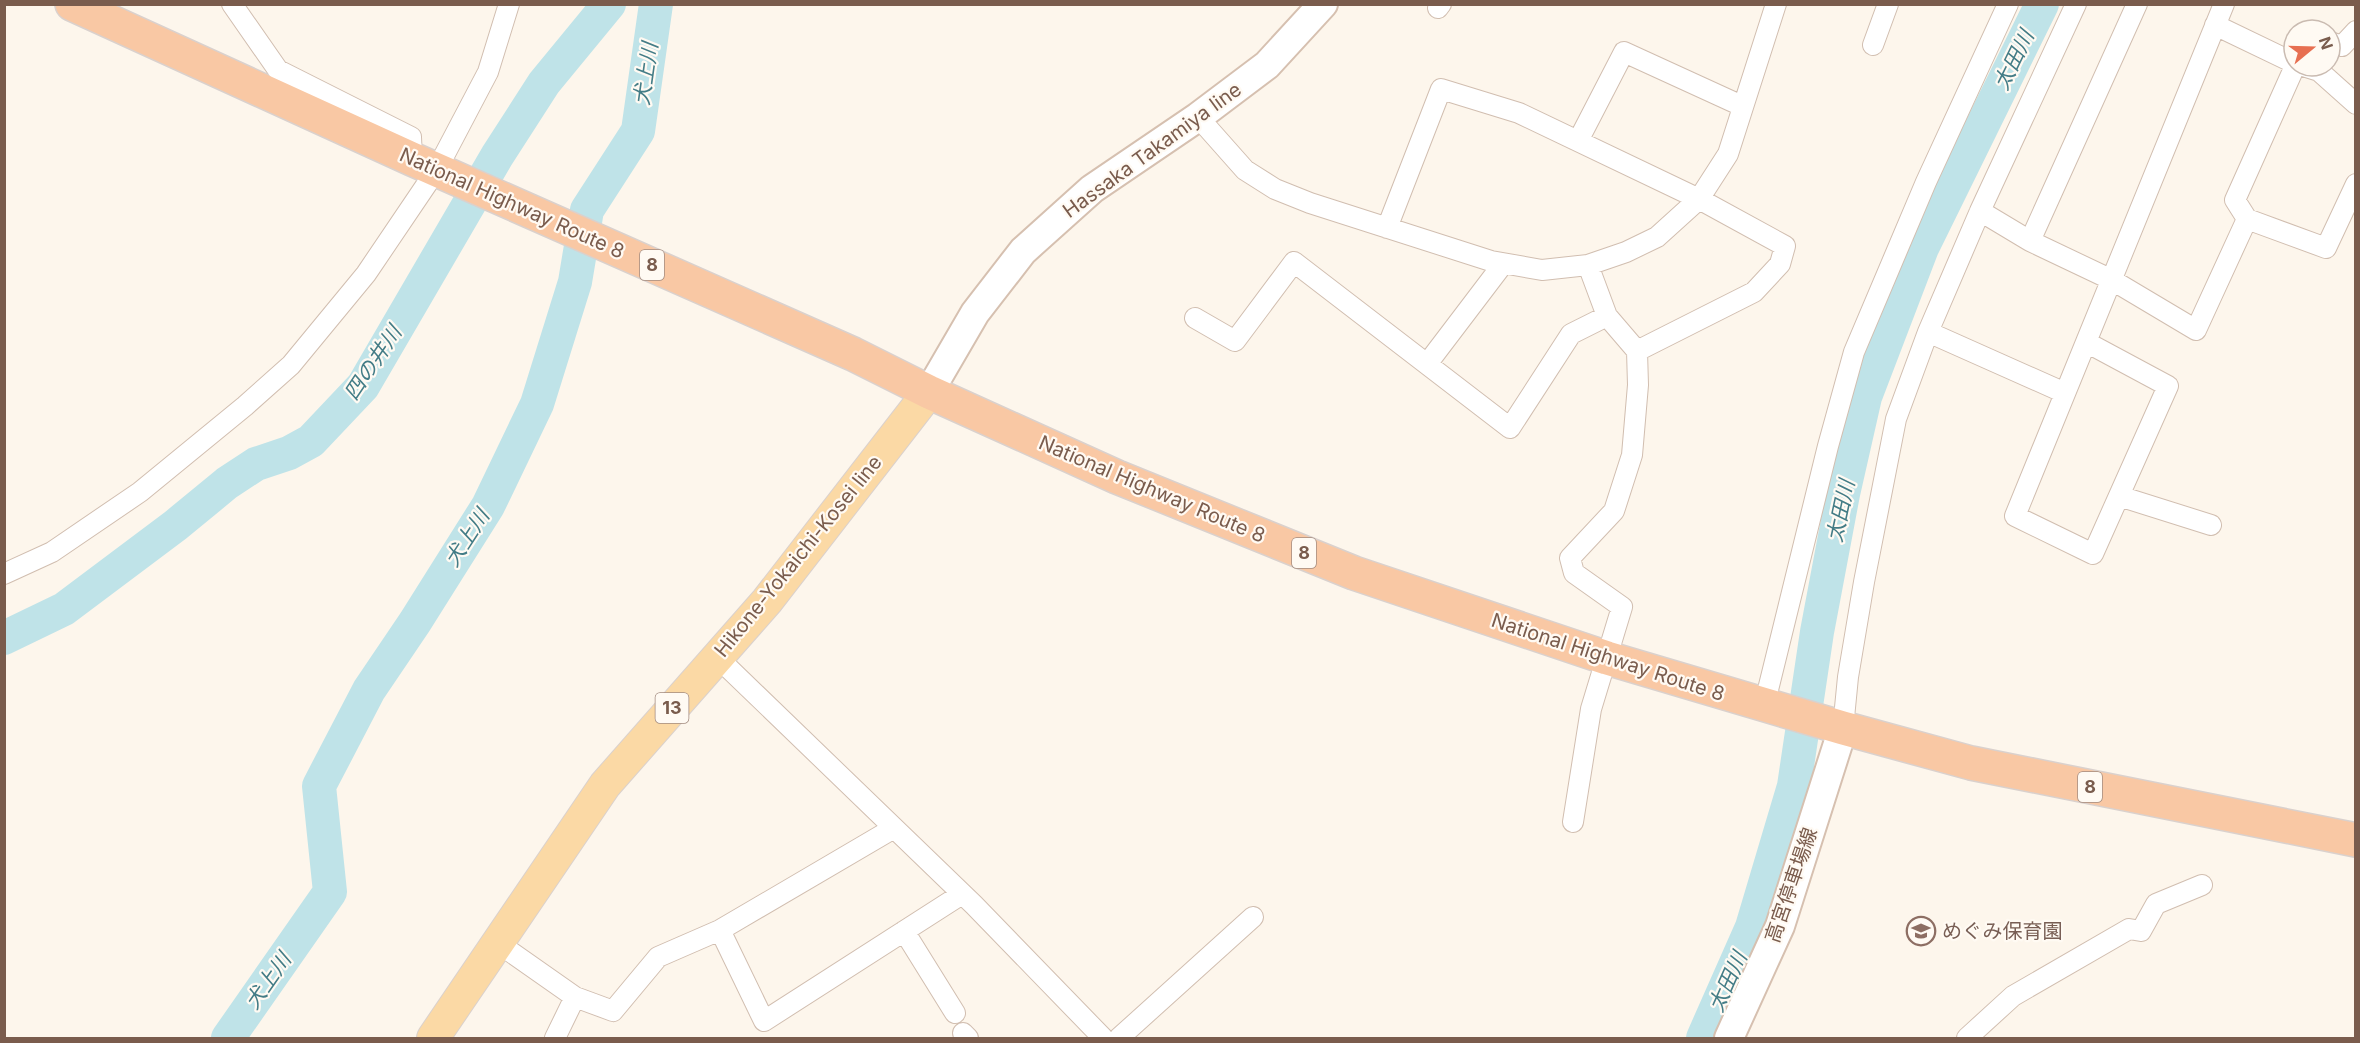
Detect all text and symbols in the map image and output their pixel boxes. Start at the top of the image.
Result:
north arrow [2282,18,2342,78]
water label: 太田川 [1989,24,2039,94]
text: N [2315,34,2338,52]
water label: 犬上川 [629,39,663,107]
street label: Hassaka Takamiya line [1058,77,1246,223]
street label: National Highway Route 8 [396,143,628,263]
road number: 8 [640,250,664,280]
water label: 四の井川 [339,319,408,405]
street label: National Highway Route 8 [1035,430,1269,548]
street label: Hikone-Yokaichi-Kosei line [709,450,887,662]
water label: 太田川 [1822,476,1860,544]
water label: 犬上川 [439,503,495,571]
road number: 8 [1292,538,1316,568]
street label: National Highway Route 8 [1488,608,1728,706]
road number: 13 [656,693,688,723]
road number: 8 [2078,772,2102,802]
street label: 高宮停車場線 [1760,824,1822,946]
school or university icon: めぐみ保育園 [1905,915,1937,947]
place label: めぐみ保育園 [1942,919,2063,943]
water label: 犬上川 [239,946,297,1014]
water label: 太田川 [1703,946,1753,1016]

